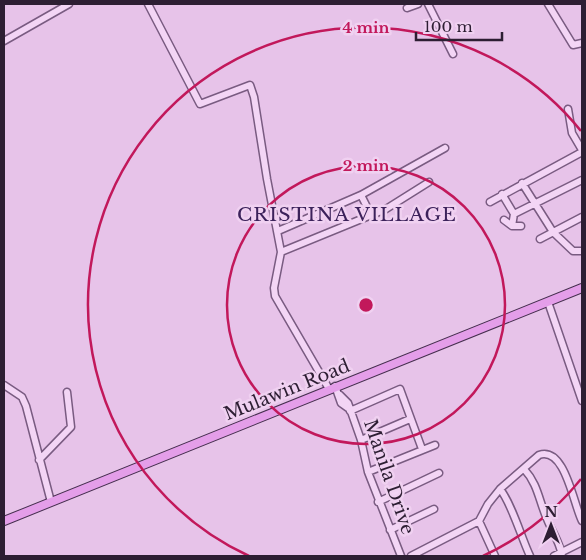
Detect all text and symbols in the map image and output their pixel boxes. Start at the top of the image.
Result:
scale bar [416,10,502,42]
text: 100 m [424,17,473,36]
text: 4 min [343,18,390,37]
text: 2 min [343,156,389,175]
district label: CRISTINA VILLAGE [237,203,457,226]
centre of rings [357,296,375,314]
street label: Mulawin Road [221,355,353,425]
street label: Manila Drive [359,417,419,537]
north arrow [526,500,576,550]
text: N [544,503,558,521]

